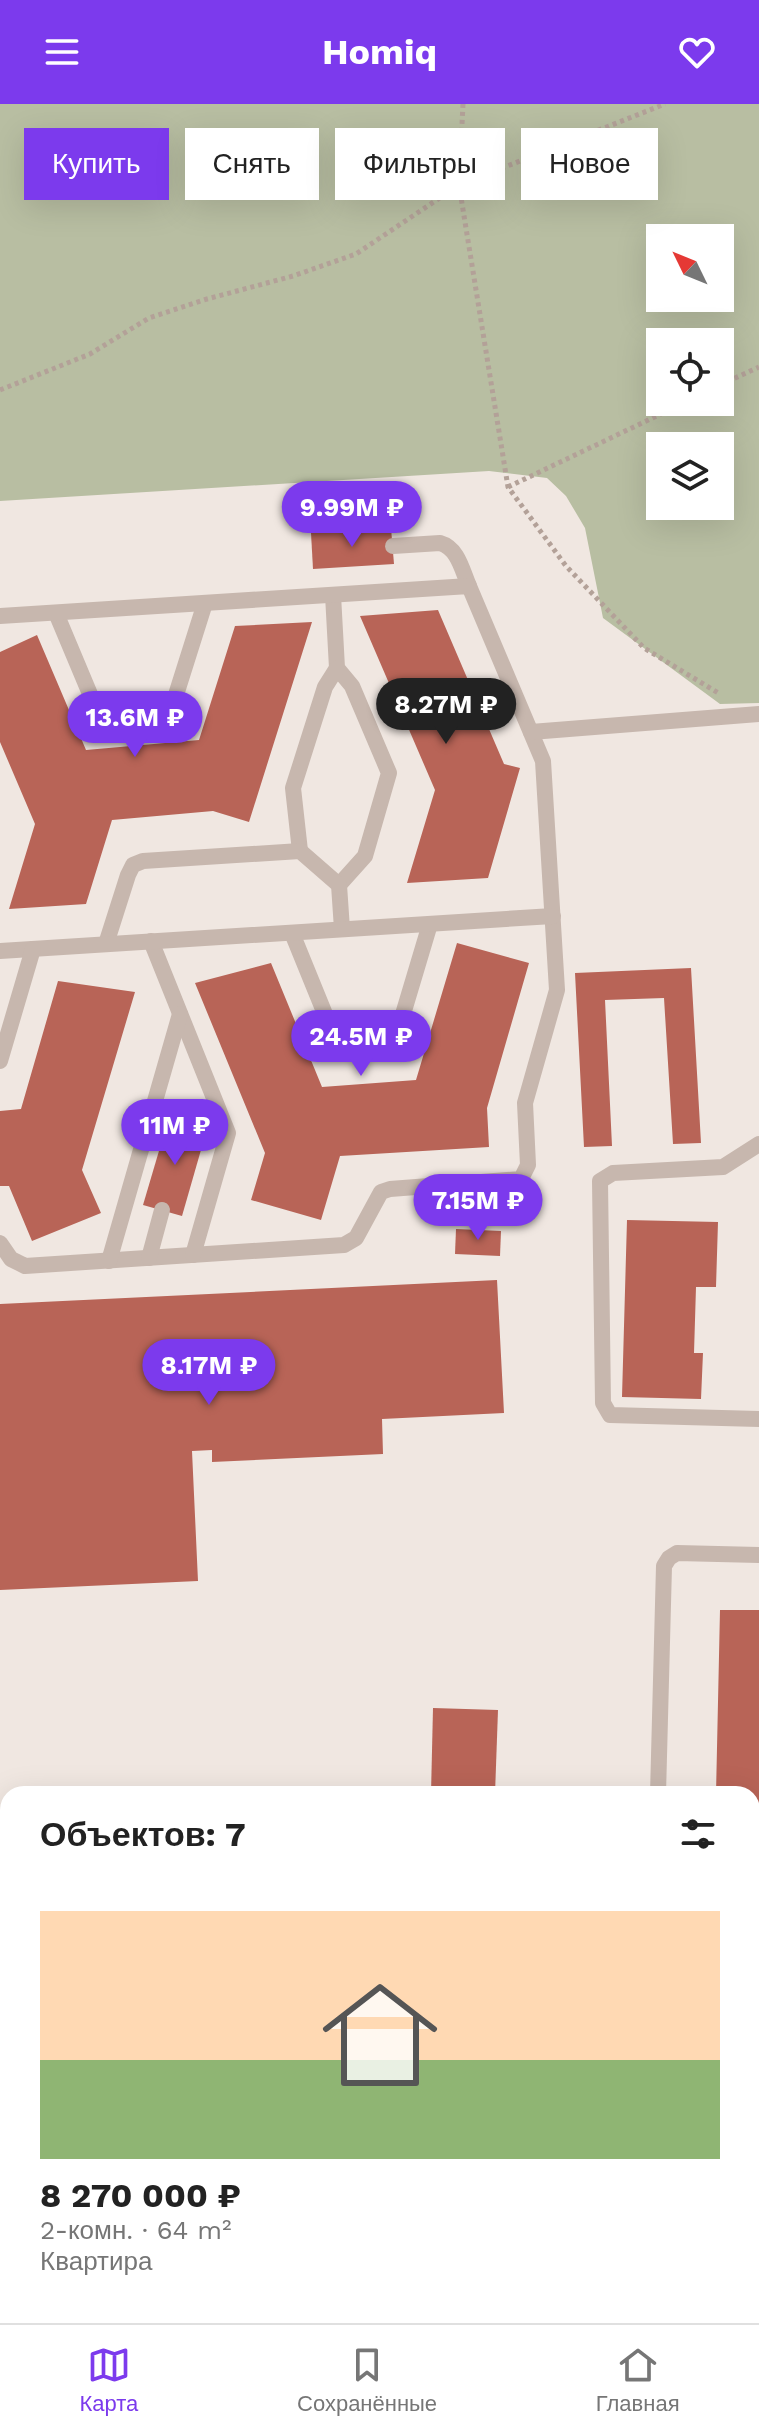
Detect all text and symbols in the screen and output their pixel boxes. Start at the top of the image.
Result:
icon: menu [40,30,84,74]
icon: heart [675,30,719,74]
text: Homiq [322,31,437,73]
chip: Купить [24,128,169,200]
chip: Снять [185,128,319,200]
chip: Фильтры [335,128,505,200]
chip: Новое [521,128,658,200]
north arrow [646,224,734,312]
map controls [646,224,734,520]
button: locate [646,328,734,416]
button: layers [646,432,734,520]
pin: 9.99M ₽ [278,481,426,549]
text: 9.99M ₽ [300,492,404,522]
pin: 8.27M ₽ [372,678,520,746]
text: 8.27M ₽ [394,689,498,719]
pin: 13.6M ₽ [61,691,209,759]
text: 13.6M ₽ [85,702,185,732]
pin: 24.5M ₽ [287,1010,435,1078]
text: 24.5M ₽ [309,1021,413,1051]
pin: 11M ₽ [119,1099,231,1167]
text: 11M ₽ [139,1110,211,1140]
pin: 7.15M ₽ [404,1174,552,1242]
text: 7.15M ₽ [432,1185,524,1215]
pin: 8.17M ₽ [135,1339,283,1407]
text: 8.17M ₽ [160,1350,258,1380]
icon: filters [676,1812,720,1856]
text: Объектов: 7 [40,1814,246,1854]
icon: home [308,1963,452,2107]
text: 8 270 000 ₽ [40,2175,241,2215]
text: 2-комн. · 64 m² [40,2215,232,2245]
text: Квартира [40,2246,152,2276]
tab: Карта [79,2343,138,2417]
tab: Сохранённые [297,2343,437,2417]
tab: Главная [596,2343,680,2417]

